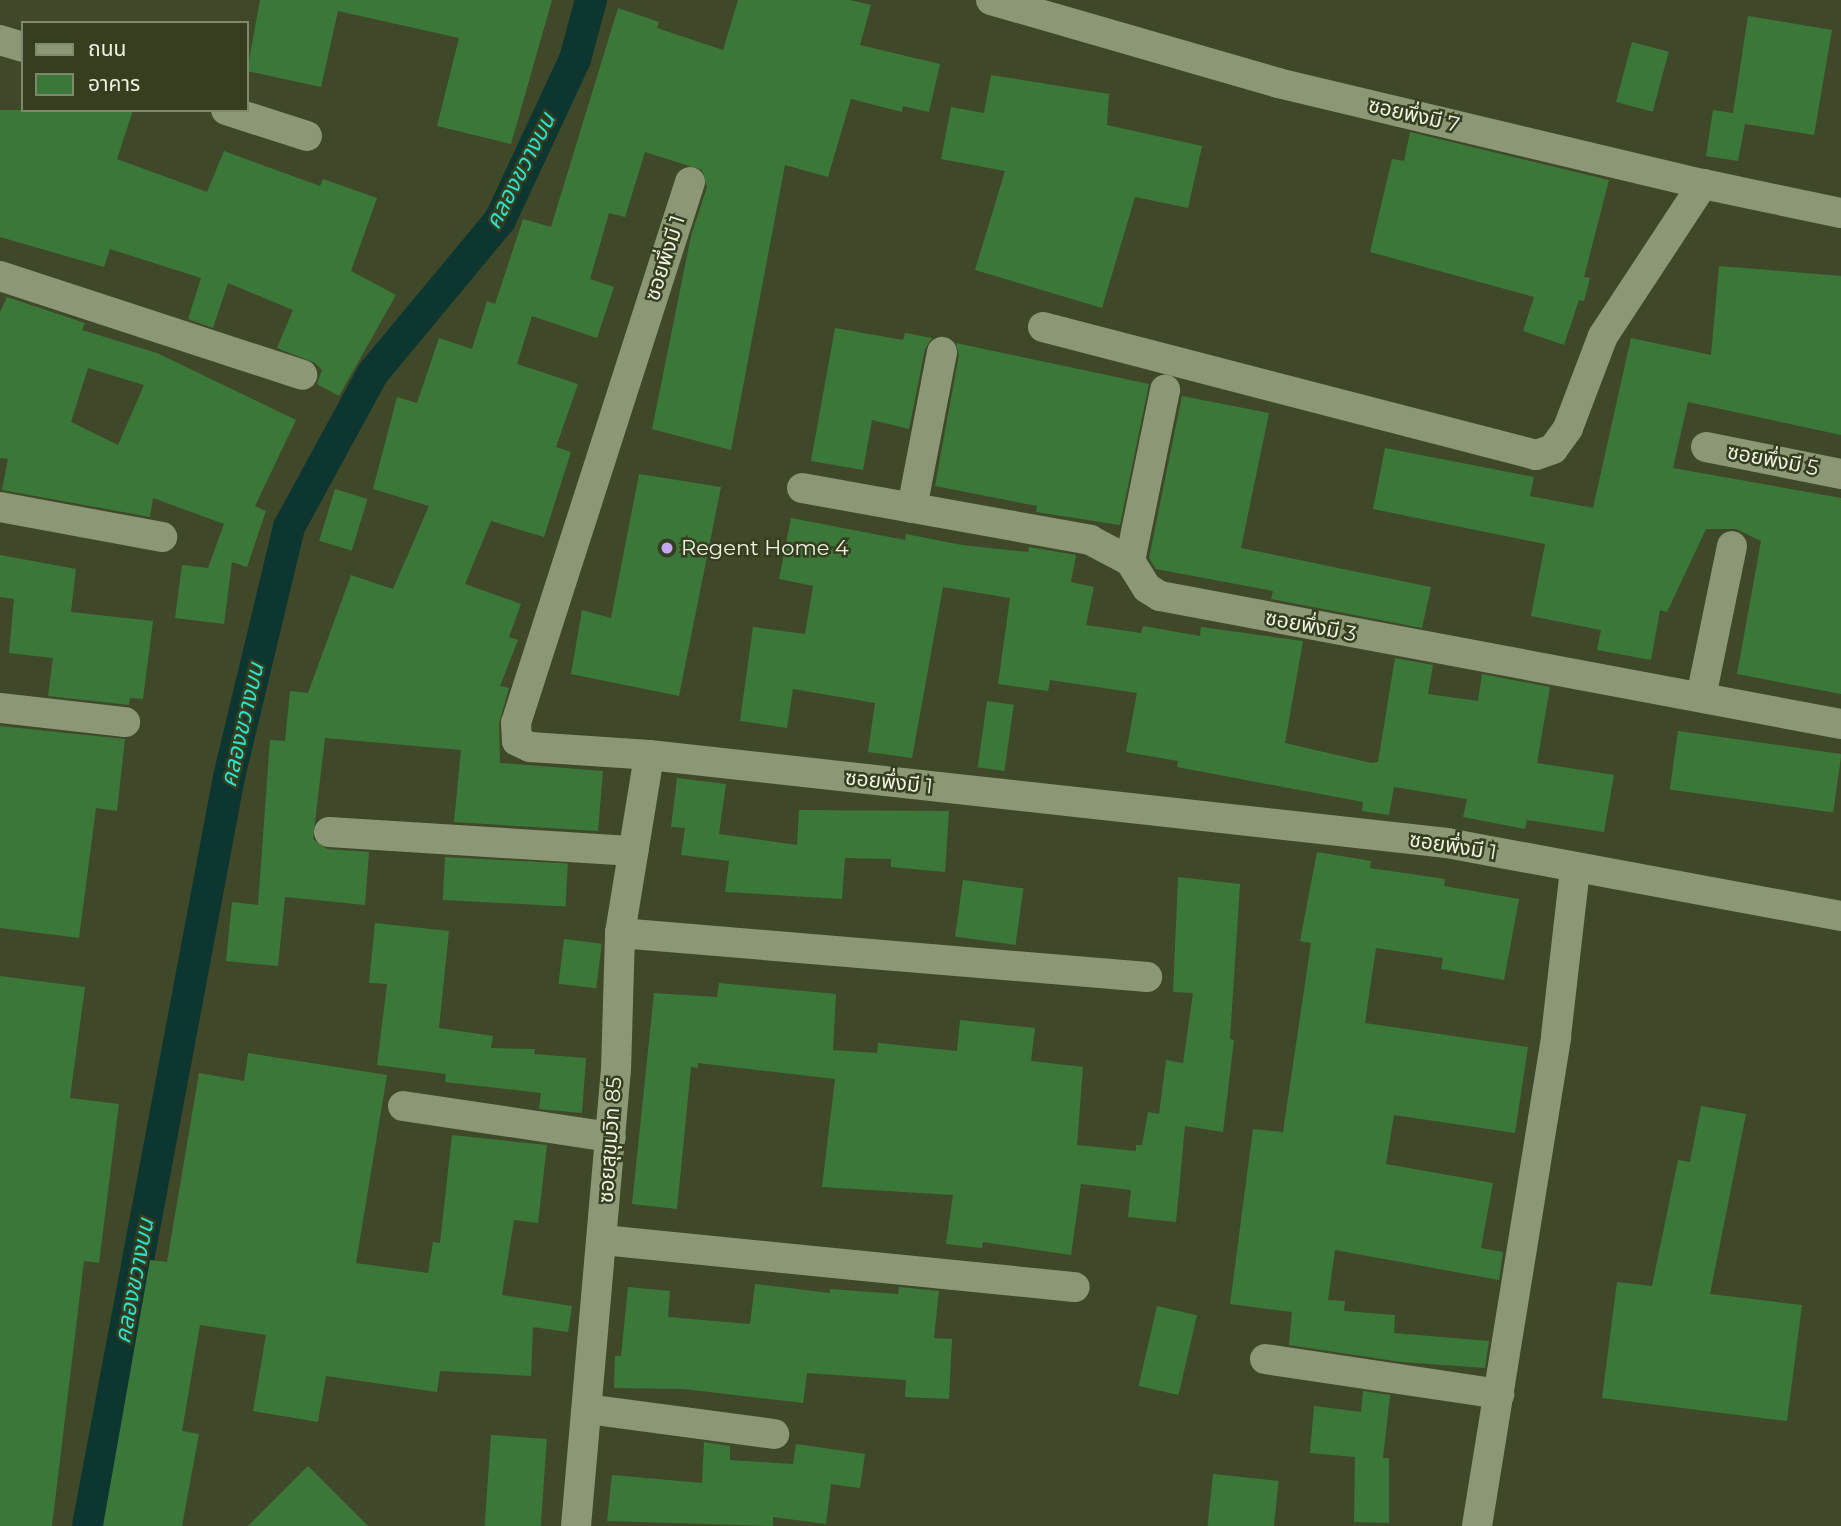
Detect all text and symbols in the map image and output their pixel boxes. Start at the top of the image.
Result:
legend [21,21,248,112]
text: ถนน [88,36,126,61]
text: อาคาร [88,71,140,96]
street label: ซอยพึ่งมี 7 [1366,92,1462,138]
water label: คลองขวางบน [479,108,561,234]
street label: ซอยพึ่งมี 1 [639,212,691,304]
street label: ซอยพึ่งมี 5 [1725,439,1821,481]
place label: Regent Home 4 [681,535,849,561]
marker: Regent Home 4 [659,540,675,556]
street label: ซอยพึ่งมี 3 [1263,605,1359,647]
water label: คลองขวางบน [214,660,270,790]
street label: ซอยพึ่งมี 1 [844,765,934,799]
street label: ซอยพึ่งมี 1 [1408,827,1498,865]
street label: ซอยสุขุมวิท 85 [593,1076,627,1204]
water label: คลองขวางบน [108,1216,160,1346]

